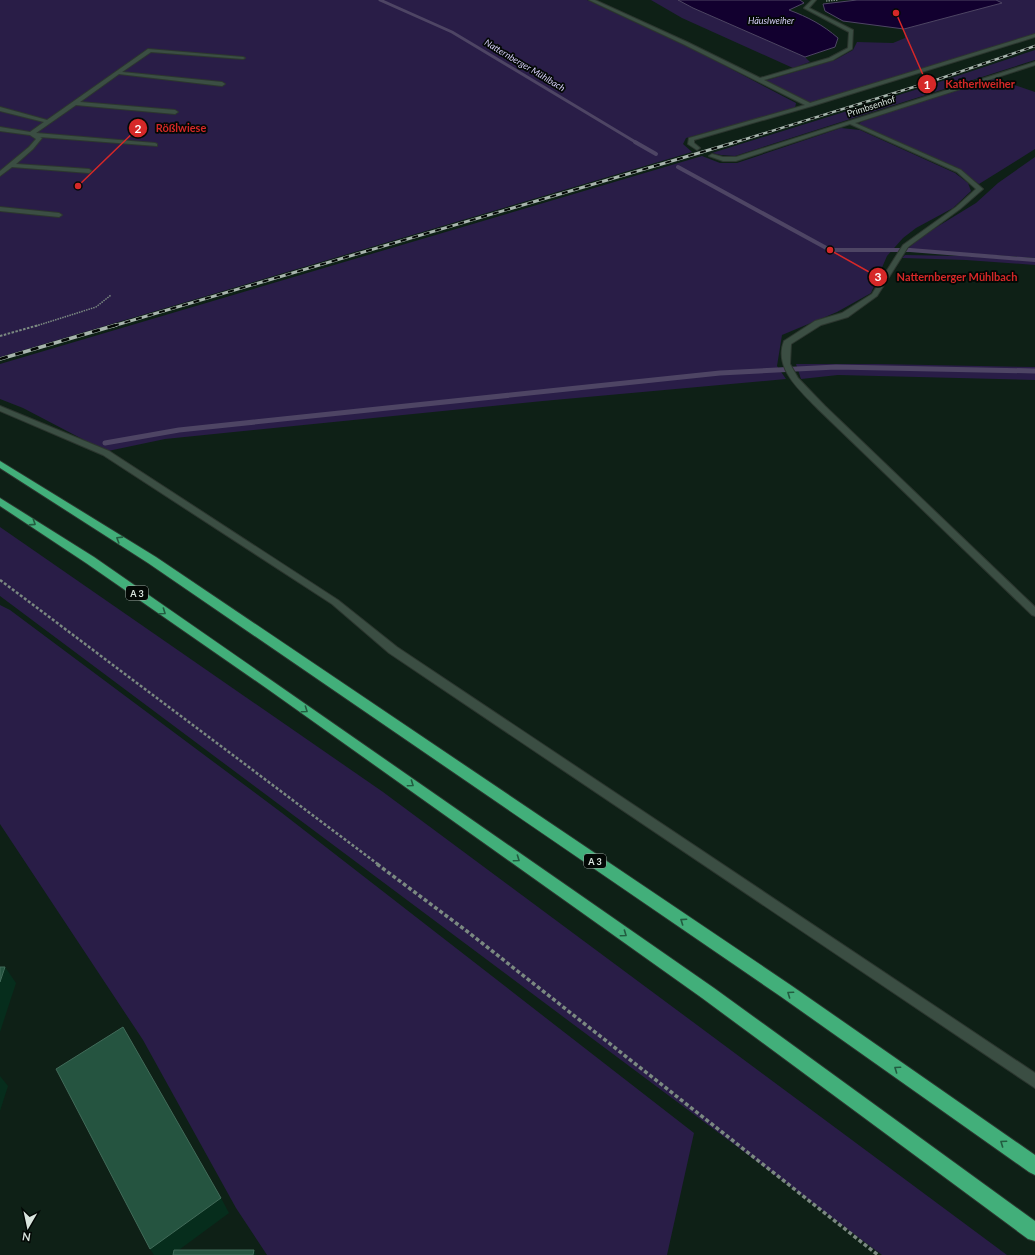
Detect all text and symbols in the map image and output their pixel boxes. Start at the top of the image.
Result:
water label: Häuslweiher [748,15,795,26]
water label: Natternberger Mühlbach [483,37,567,93]
callout: Katherlweiher [917,73,1023,96]
text: 1 [924,77,931,92]
text: Katherlweiher [945,77,1016,90]
street label: Primbsenhof [845,93,897,119]
callout: Rößlwiese [128,117,215,140]
text: 2 [135,121,142,136]
text: Rößlwiese [156,121,206,134]
callout: Natternberger Mühlbach [868,266,1025,289]
text: 3 [875,269,882,284]
text: Natternberger Mühlbach [897,270,1017,283]
one-way arrow [28,518,35,525]
one-way arrow [116,537,123,544]
road number: A 3 [126,586,148,600]
one-way arrow [159,607,166,614]
one-way arrow [300,705,307,712]
one-way arrow [407,779,414,787]
one-way arrow [513,854,520,861]
road number: A 3 [584,854,606,868]
one-way arrow [680,918,687,926]
one-way arrow [619,929,626,936]
one-way arrow [788,992,795,999]
one-way arrow [894,1067,901,1074]
one-way arrow [1000,1140,1007,1148]
north arrow [8,1207,48,1247]
text: N [21,1230,32,1244]

